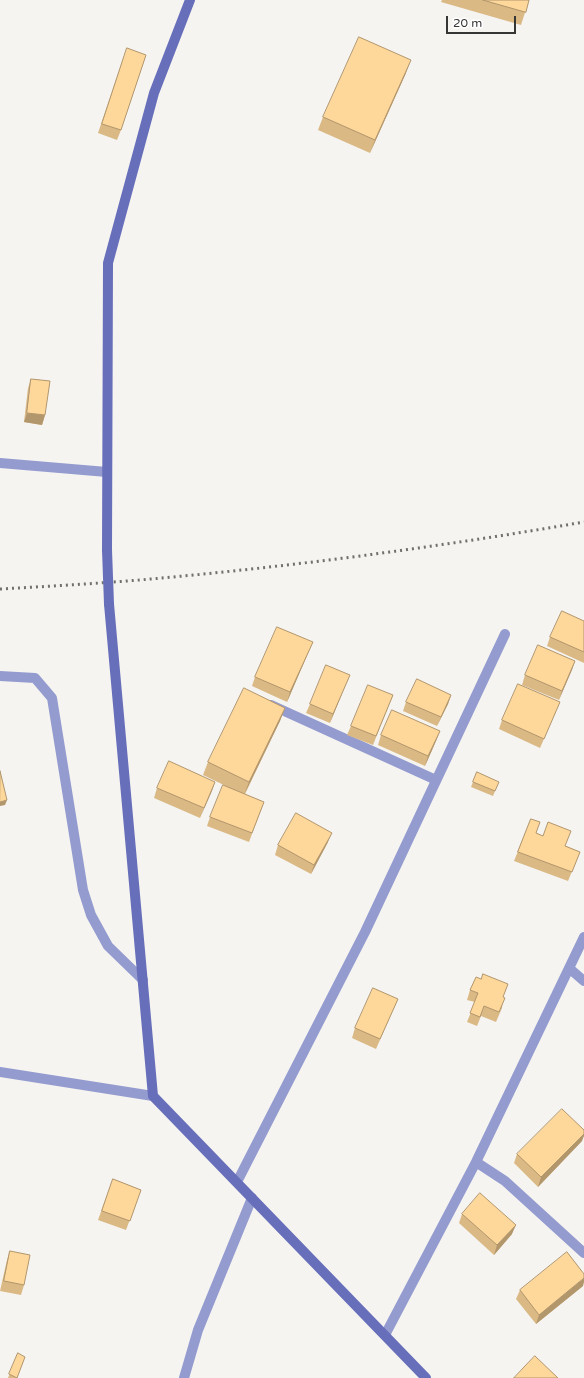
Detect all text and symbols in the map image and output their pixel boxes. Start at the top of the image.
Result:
scale bar [448,8,518,34]
text: 20 m [453,16,482,30]

